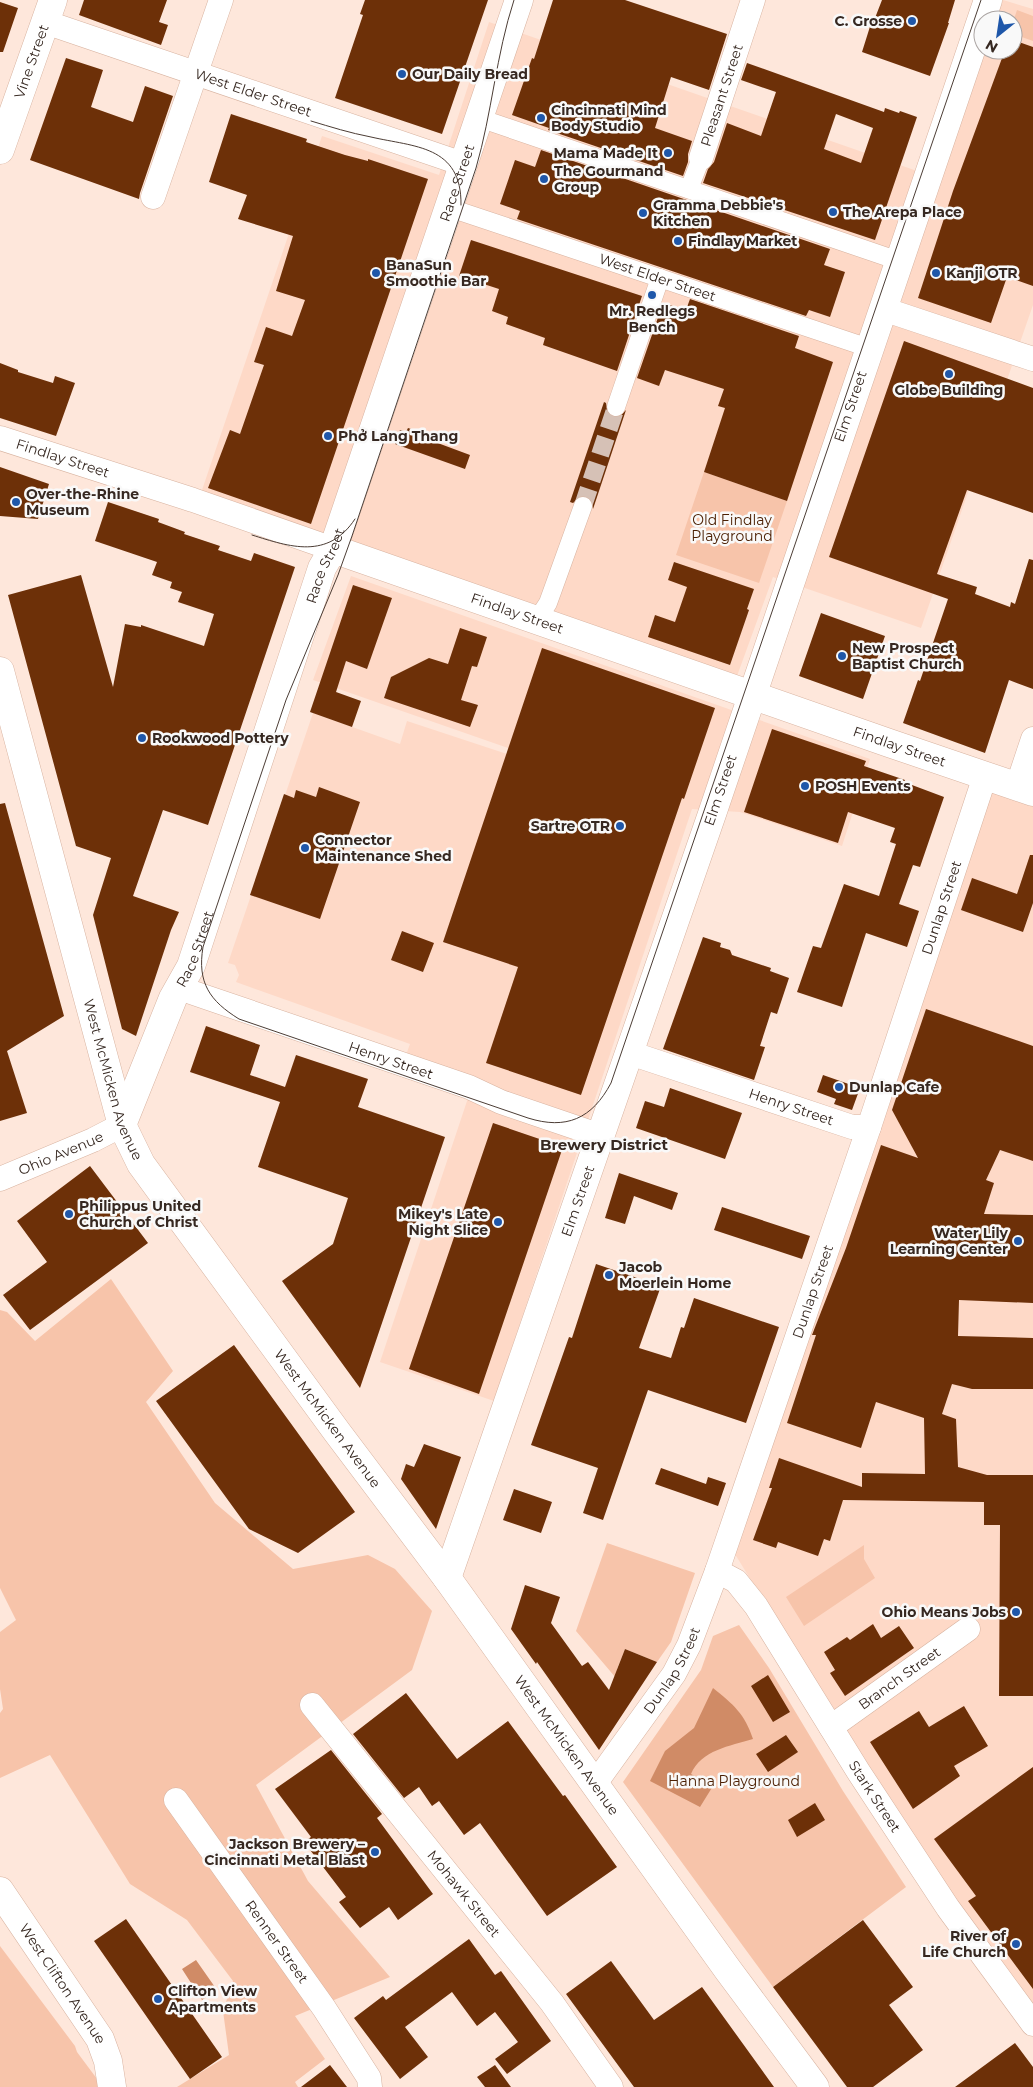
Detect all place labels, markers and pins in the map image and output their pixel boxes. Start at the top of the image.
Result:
place label: C. Grosse [834,12,902,30]
marker: C. Grosse [906,15,918,27]
place label: Our Daily Bread [412,65,528,83]
marker: Our Daily Bread [396,68,408,80]
place label: Cincinnati Mind Body Studio [551,101,667,135]
marker: Cincinnati Mind Body Studio [535,112,547,124]
place label: Mama Made It [553,144,658,162]
marker: Mama Made It [662,147,674,159]
place label: The Gourmand Group [554,162,663,196]
marker: The Gourmand Group [538,173,550,185]
place label: Gramma Debbie's Kitchen [653,196,784,230]
place label: The Arepa Place [843,203,962,221]
marker: The Arepa Place [827,206,839,218]
marker: Gramma Debbie's Kitchen [637,207,649,219]
place label: Findlay Market [688,232,797,250]
marker: Findlay Market [672,235,684,247]
place label: BanaSun Smoothie Bar [386,256,486,290]
place label: Kanji OTR [946,264,1018,282]
marker: BanaSun Smoothie Bar [370,267,382,279]
marker: Kanji OTR [930,267,942,279]
marker: Mr. Redlegs Bench [646,289,658,301]
place label: Mr. Redlegs Bench [609,302,696,336]
marker: Globe Building [943,368,955,380]
place label: Globe Building [895,381,1003,399]
place label: Phở Lang Thang [338,427,458,445]
marker: Phở Lang Thang [322,430,334,442]
place label: Over-the-Rhine Museum [26,485,139,519]
marker: Over-the-Rhine Museum [10,496,22,508]
place label: New Prospect Baptist Church [852,639,962,673]
marker: New Prospect Baptist Church [836,650,848,662]
place label: Rookwood Pottery [152,729,289,747]
marker: Rookwood Pottery [136,732,148,744]
place label: POSH Events [815,777,911,795]
marker: POSH Events [799,780,811,792]
place label: Sartre OTR [531,817,610,835]
marker: Sartre OTR [614,820,626,832]
place label: Connector Maintenance Shed [315,831,452,865]
marker: Connector Maintenance Shed [299,842,311,854]
place label: Dunlap Cafe [849,1078,939,1096]
marker: Dunlap Cafe [833,1081,845,1093]
place label: Philippus United Church of Christ [79,1197,201,1231]
place label: Mikey's Late Night Slice [398,1205,488,1239]
marker: Philippus United Church of Christ [63,1208,75,1220]
marker: Mikey's Late Night Slice [492,1216,504,1228]
place label: Water Lily Learning Center [890,1224,1009,1258]
marker: Water Lily Learning Center [1012,1235,1024,1247]
place label: Jacob Moerlein Home [618,1258,731,1292]
marker: Jacob Moerlein Home [603,1269,615,1281]
place label: Ohio Means Jobs [882,1603,1007,1621]
marker: Ohio Means Jobs [1010,1606,1022,1618]
place label: Jackson Brewery – Cincinnati Metal Blast [204,1835,365,1869]
marker: Jackson Brewery – Cincinnati Metal Blast [369,1846,381,1858]
place label: River of Life Church [922,1927,1007,1961]
marker: River of Life Church [1010,1938,1022,1950]
place label: Clifton View Apartments [167,1982,258,2016]
marker: Clifton View Apartments [152,1993,164,2005]

